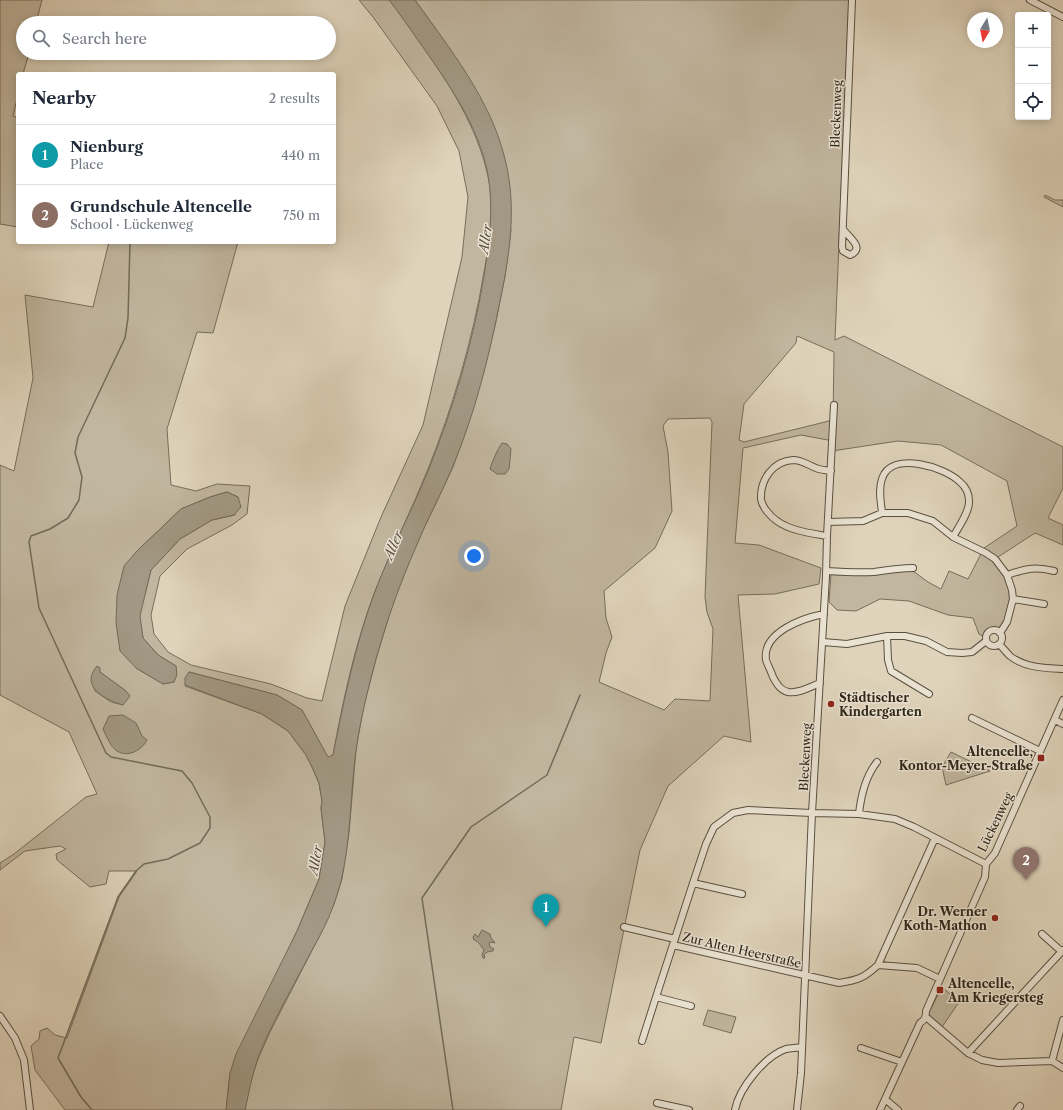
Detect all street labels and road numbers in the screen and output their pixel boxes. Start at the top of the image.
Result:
street label: Bleckenweg [827,79,845,148]
street label: Bleckenweg [796,722,814,791]
street label: Lückenweg [974,789,1016,854]
street label: Zur Alten Heerstraße [681,929,803,971]

